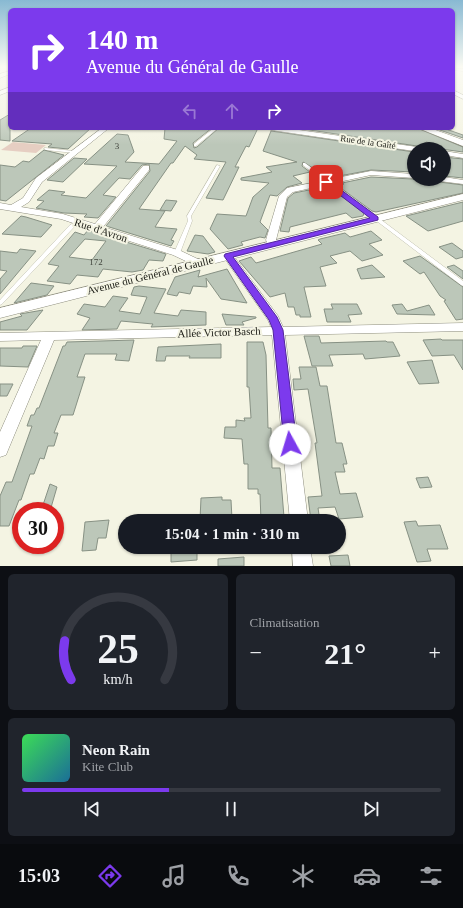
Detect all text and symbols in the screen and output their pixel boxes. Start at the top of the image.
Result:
icon: right [20,24,72,76]
text: 140 m [86,24,158,55]
text: Avenue du Général de Gaulle [86,57,299,77]
icon: left [179,100,201,122]
icon: ahead [221,100,243,122]
icon: right [263,100,285,122]
street label: Rue de la Gaîté [340,133,396,151]
house number: 3 [115,141,120,151]
map controls [407,142,451,186]
button: sound [407,142,451,186]
pin [309,165,343,199]
icon: arrive [315,171,337,193]
street label: Rue d'Avron [73,216,130,244]
street label: Avenue du Général de Gaulle [86,253,215,297]
house number: 172 [89,257,103,267]
street label: Allée Victor Basch [177,325,261,339]
position arrow [269,423,311,465]
speed limit sign: 30 [12,502,64,554]
text: 15:04 · 1 min · 310 m [165,526,300,542]
text: Climatisation [250,615,320,630]
text: 25 [97,626,139,672]
text: 21° [324,637,366,670]
text: − [250,640,262,665]
text: + [429,640,441,665]
text: km/h [103,671,132,687]
text: Neon Rain [82,742,150,758]
text: Kite Club [82,759,133,774]
icon: previous [81,798,103,820]
icon: pause [220,798,242,820]
icon: next [360,798,382,820]
icon: directions [96,862,124,890]
icon: music [160,862,188,890]
icon: phone [224,862,252,890]
icon: climate [289,862,317,890]
icon: car [353,862,381,890]
icon: filters [417,862,445,890]
text: 15:03 [18,866,60,886]

